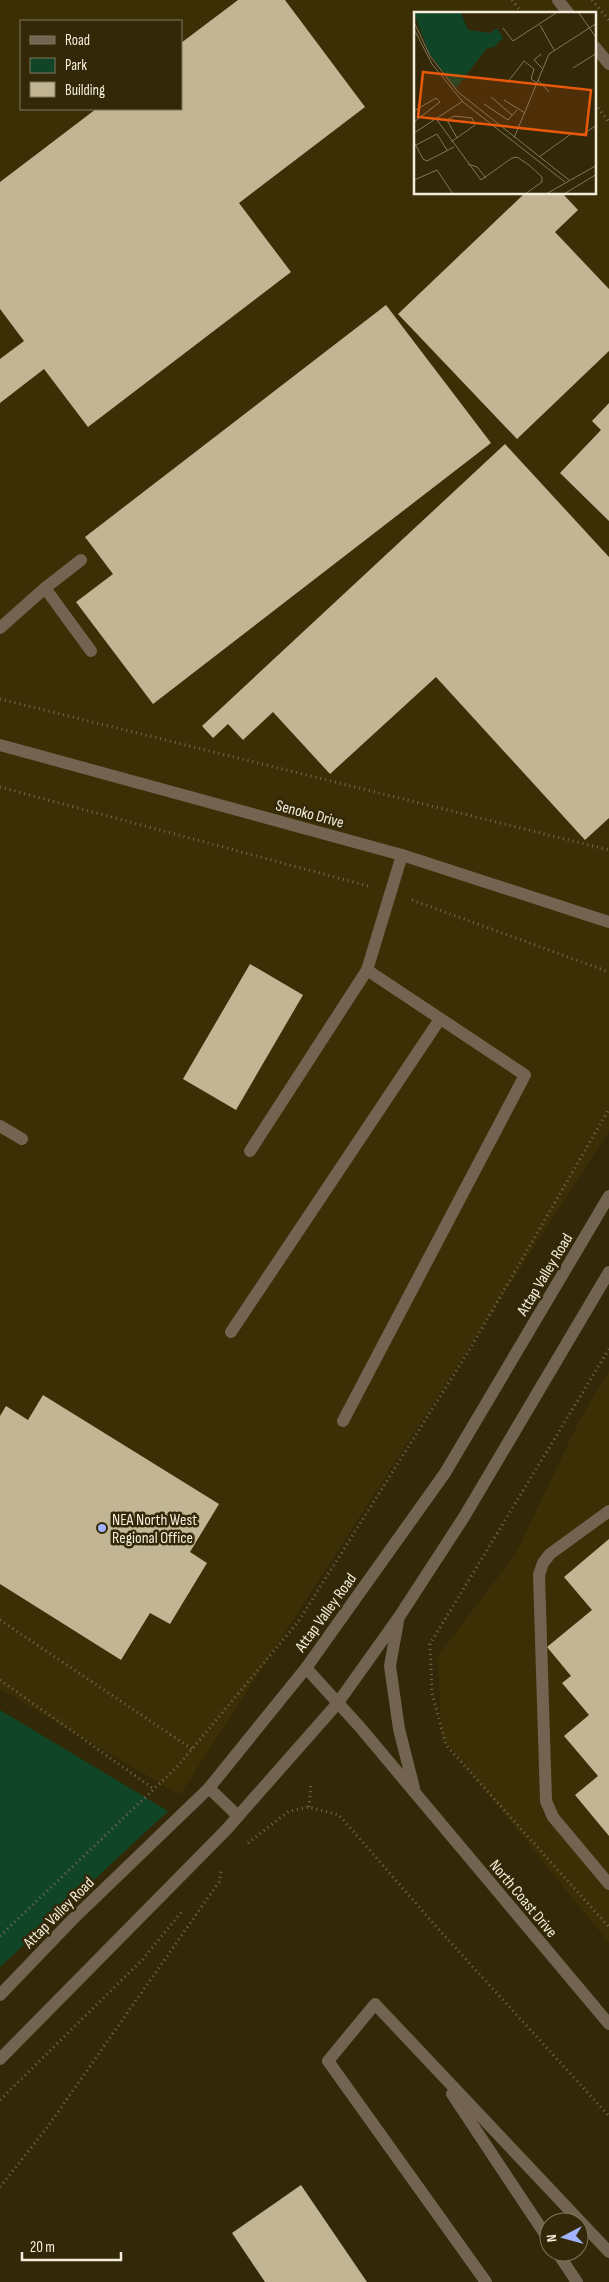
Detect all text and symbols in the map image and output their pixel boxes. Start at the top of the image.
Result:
inset map [414,12,596,195]
legend [20,20,182,110]
text: Road [65,31,90,50]
text: Park [65,56,87,75]
text: Building [65,81,105,100]
street label: Senoko Drive [273,796,346,833]
street label: Attap Valley Road [513,1230,577,1320]
place label: NEA North West Regional Office [112,1511,197,1548]
marker: NEA North West Regional Office [96,1522,108,1534]
street label: Attap Valley Road [291,1570,361,1657]
street label: North Coast Drive [485,1856,561,1942]
street label: Attap Valley Road [19,1874,98,1953]
north arrow [539,2212,589,2262]
scale bar [22,2230,121,2262]
text: N [543,2234,560,2243]
text: 20 m [30,2238,55,2257]

